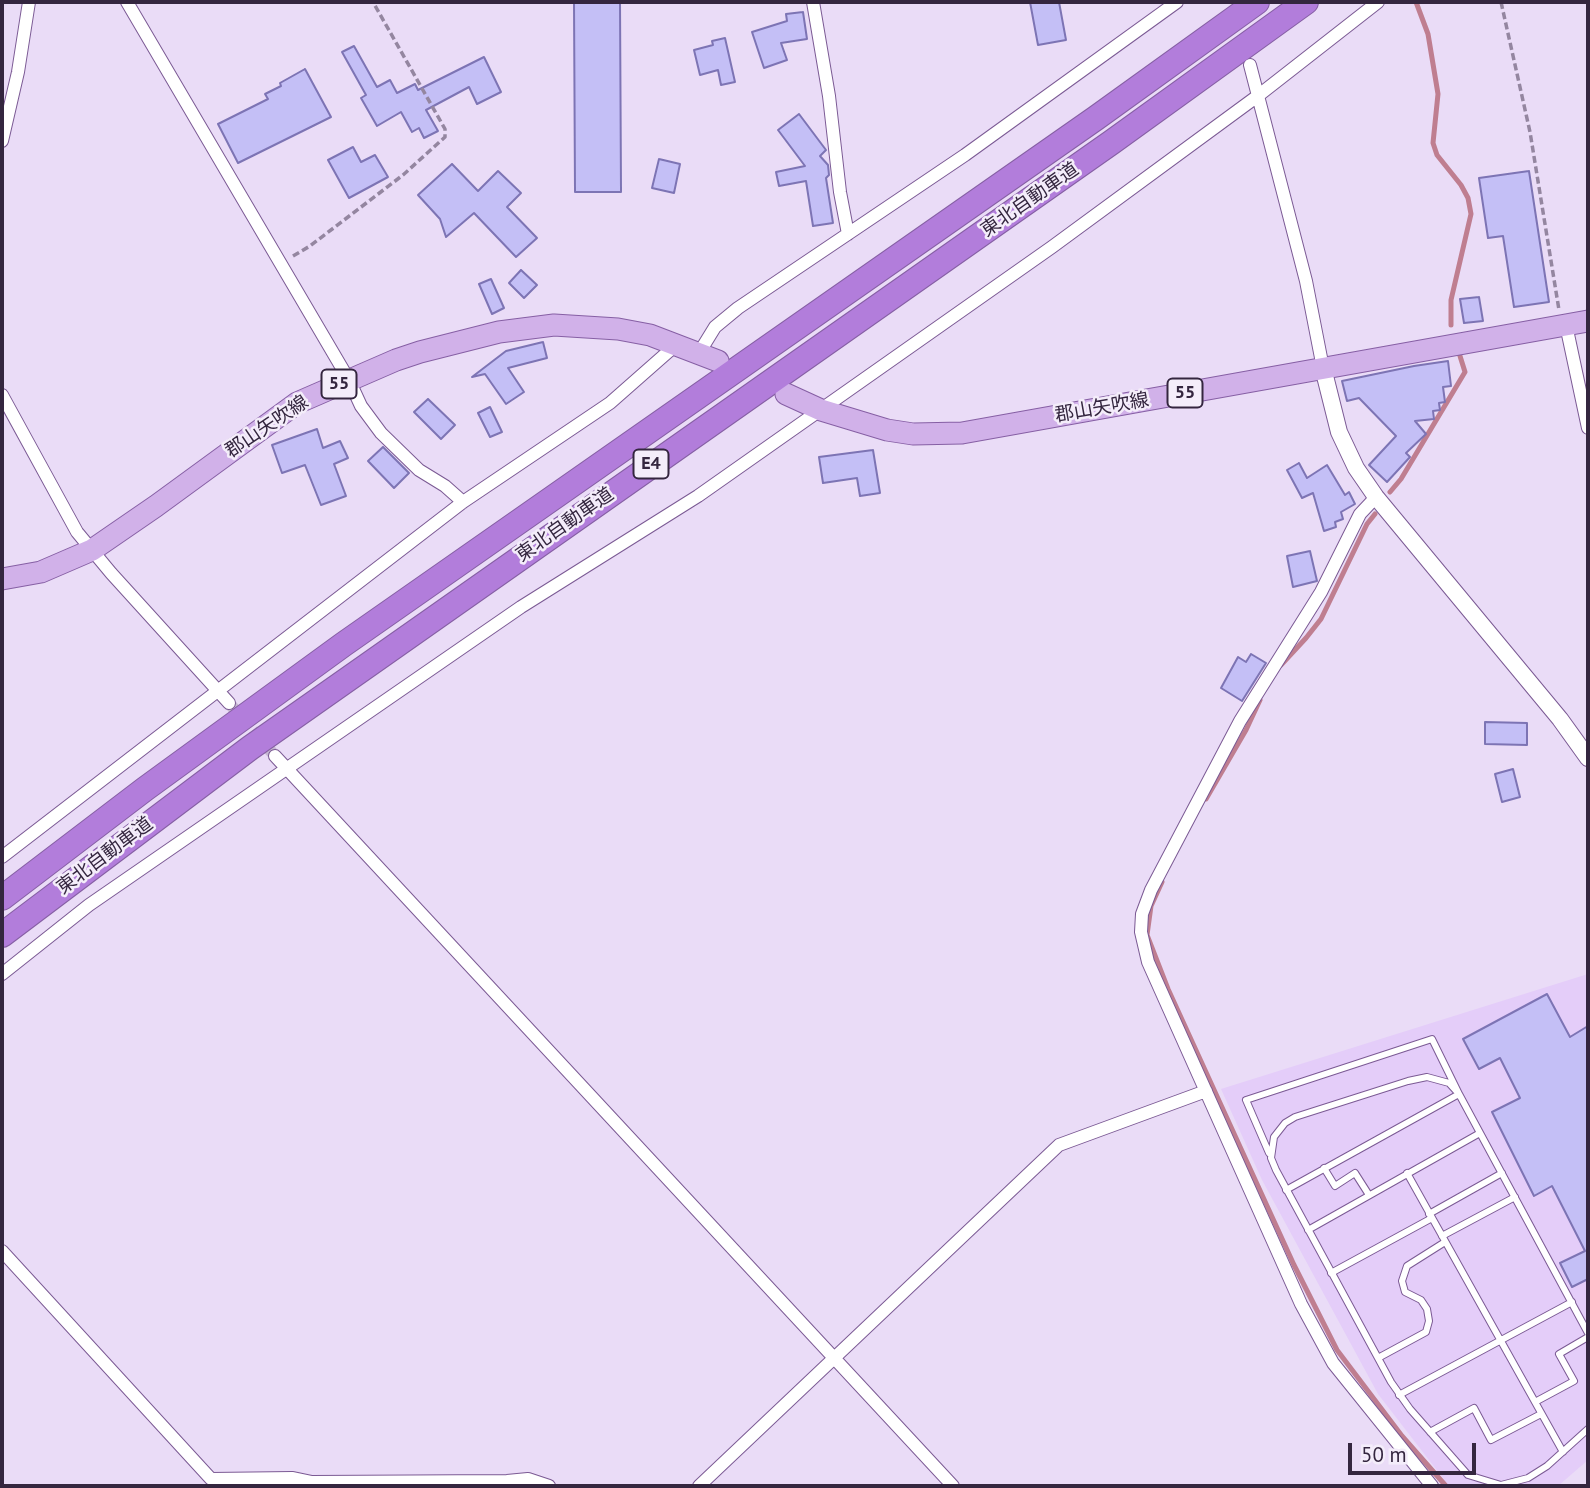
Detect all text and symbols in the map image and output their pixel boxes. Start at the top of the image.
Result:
street label: 東北自動車道 [977,158,1083,242]
road number: 55 [322,370,356,398]
road number: 55 [1168,379,1202,408]
street label: 郡山矢吹線 [1053,389,1151,427]
street label: 郡山矢吹線 [221,391,313,463]
road number: E4 [634,450,668,478]
street label: 東北自動車道 [512,483,618,567]
street label: 東北自動車道 [53,813,157,899]
scale bar [1352,1428,1480,1472]
text: 50 m [1361,1441,1407,1468]

